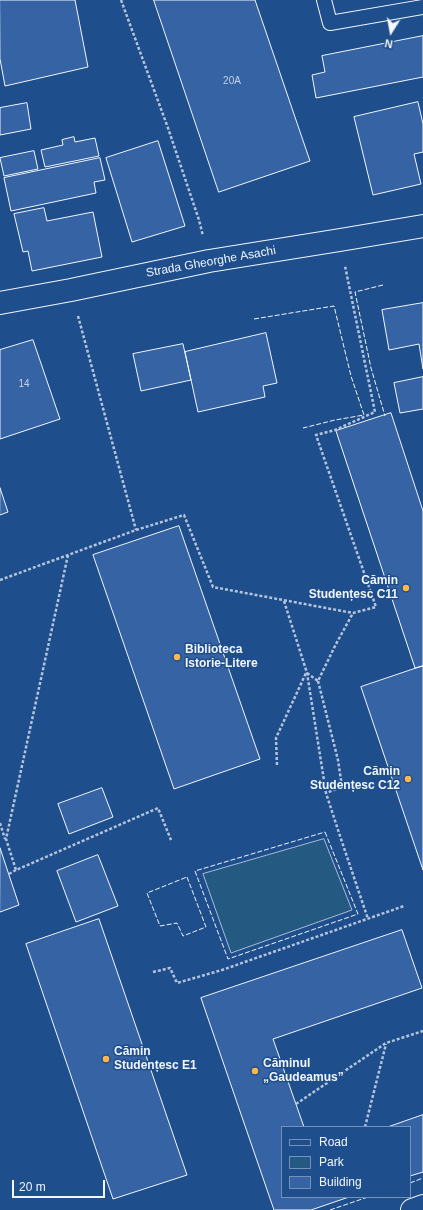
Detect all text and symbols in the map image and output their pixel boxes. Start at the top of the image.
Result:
north arrow [371,12,411,52]
text: N [384,37,394,50]
house number: 20A [223,75,241,87]
street label: Strada Gheorghe Asachi [145,243,277,281]
house number: 14 [18,378,30,390]
place label: Cămin Studențesc C11 [309,574,398,602]
marker: Cămin Studențesc C11 [401,583,411,593]
place label: Biblioteca Istorie-Litere [185,643,258,671]
marker: Biblioteca Istorie-Litere [172,652,182,662]
place label: Cămin Studențesc C12 [310,765,400,793]
marker: Cămin Studențesc C12 [403,774,413,784]
place label: Cămin Studențesc E1 [114,1045,197,1073]
marker: Cămin Studențesc E1 [101,1054,111,1064]
place label: Căminul „Gaudeamus” [263,1057,344,1085]
marker: Căminul „Gaudeamus” [250,1066,260,1076]
legend [281,1126,411,1198]
text: Road [319,1135,348,1149]
text: Park [319,1155,344,1169]
scale bar [14,1172,107,1198]
text: Building [319,1175,362,1189]
text: 20 m [19,1180,46,1194]

